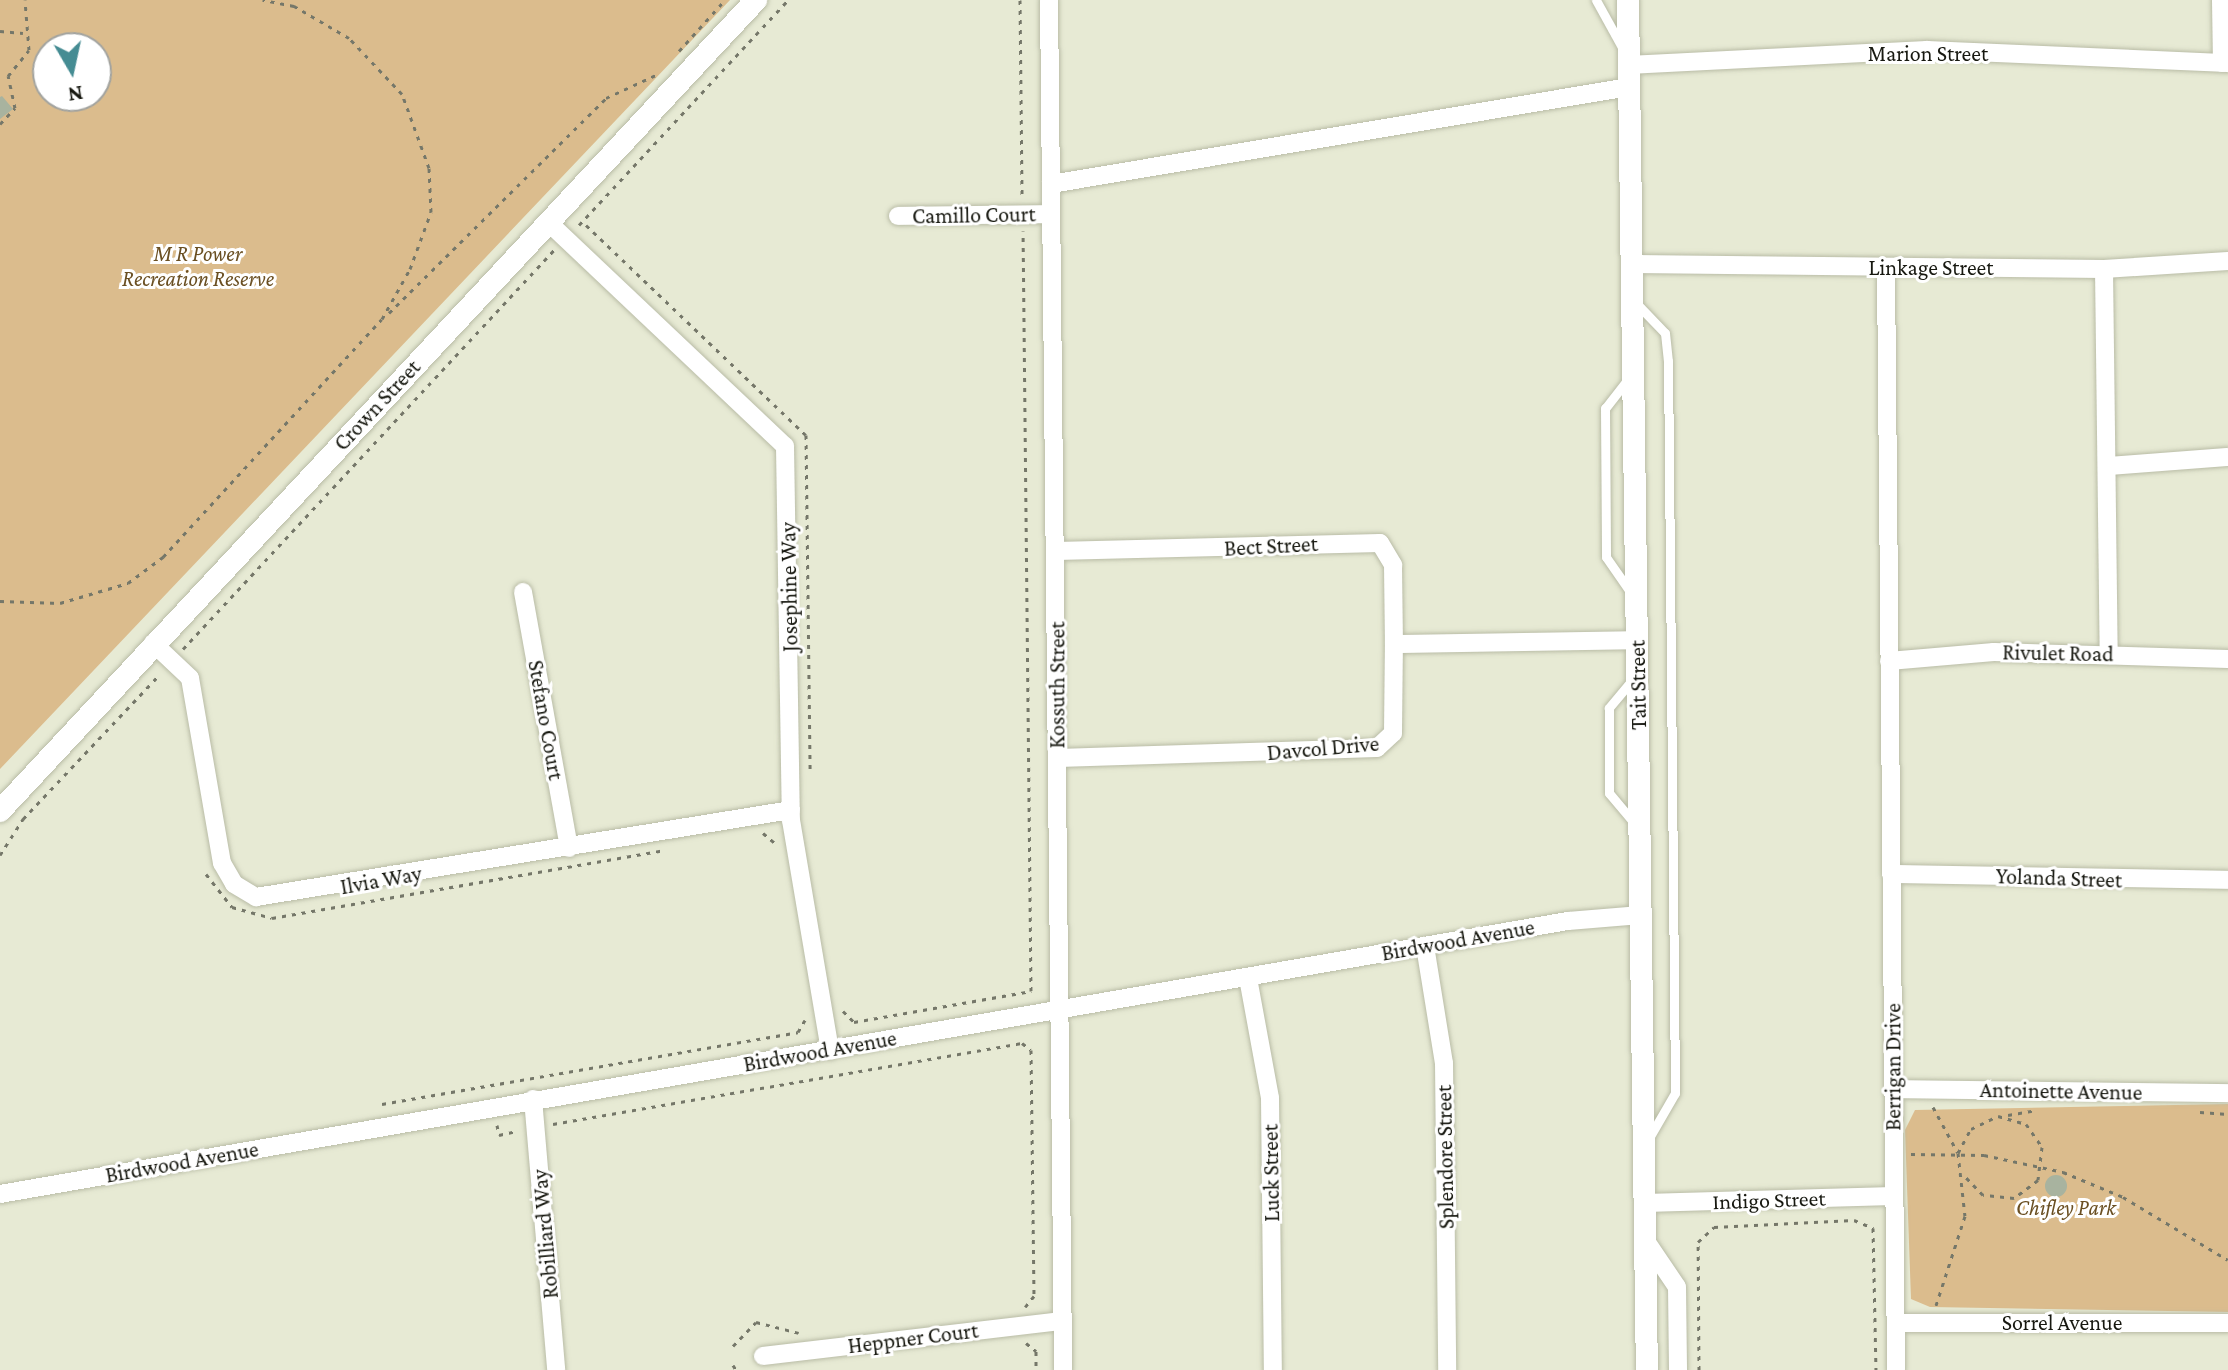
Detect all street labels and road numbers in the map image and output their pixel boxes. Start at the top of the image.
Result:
street label: Marion Street [1868,41,1988,67]
street label: Camillo Court [912,201,1036,229]
street label: Linkage Street [1869,255,1993,281]
street label: Crown Street [328,354,426,456]
street label: Josephine Way [775,522,803,652]
street label: Bect Street [1223,530,1319,562]
street label: Kossuth Street [1044,622,1070,748]
street label: Rivulet Road [2002,639,2114,667]
street label: Tait Street [1624,640,1652,730]
street label: Stefano Court [522,658,570,782]
street label: Davcol Drive [1266,730,1380,766]
street label: Ilvia Way [338,860,424,900]
street label: Yolanda Street [1995,863,2123,893]
street label: Birdwood Avenue [1379,914,1537,966]
street label: Berrigan Drive [1880,1003,1906,1131]
street label: Birdwood Avenue [741,1025,899,1077]
street label: Antoinette Avenue [1979,1076,2143,1106]
street label: Splendore Street [1431,1085,1459,1229]
street label: Luck Street [1257,1124,1285,1222]
street label: Birdwood Avenue [103,1136,261,1188]
street label: Robilliard Way [526,1168,564,1300]
street label: Indigo Street [1712,1185,1826,1215]
street label: Sorrel Avenue [2002,1310,2122,1336]
street label: Heppner Court [846,1317,980,1359]

